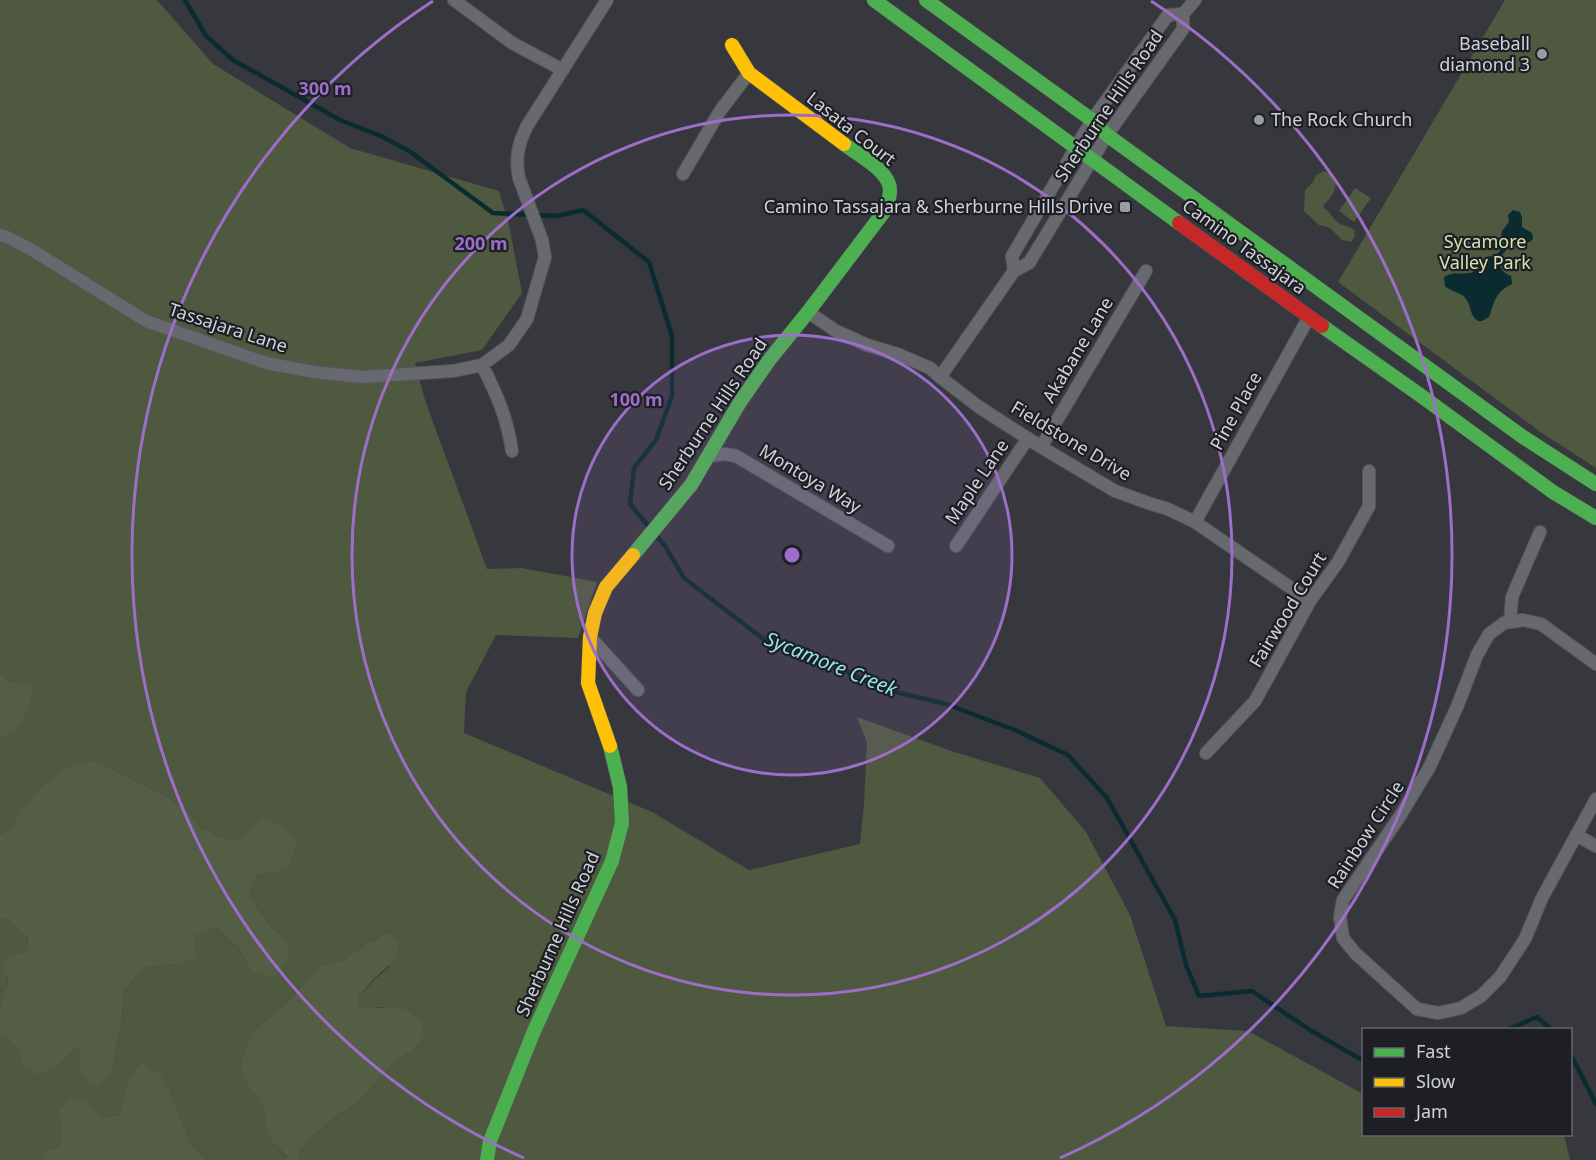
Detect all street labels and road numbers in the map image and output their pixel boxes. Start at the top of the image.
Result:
street label: Sherburne Hills Road [1048,25,1168,186]
street label: Lasata Court [802,86,901,171]
street label: Camino Tassajara [1178,193,1311,299]
street label: Akabane Lane [1036,292,1118,407]
street label: Tassajara Lane [166,297,291,358]
street label: Sherburne Hills Road [652,333,772,494]
street label: Pine Place [1204,367,1266,454]
street label: Fieldstone Drive [1007,395,1136,486]
street label: Maple Lane [939,434,1013,529]
street label: Montoya Way [755,438,867,518]
street label: Fairwood Court [1243,547,1331,672]
street label: Rainbow Circle [1321,776,1409,893]
street label: Sherburne Hills Road [510,847,604,1020]

